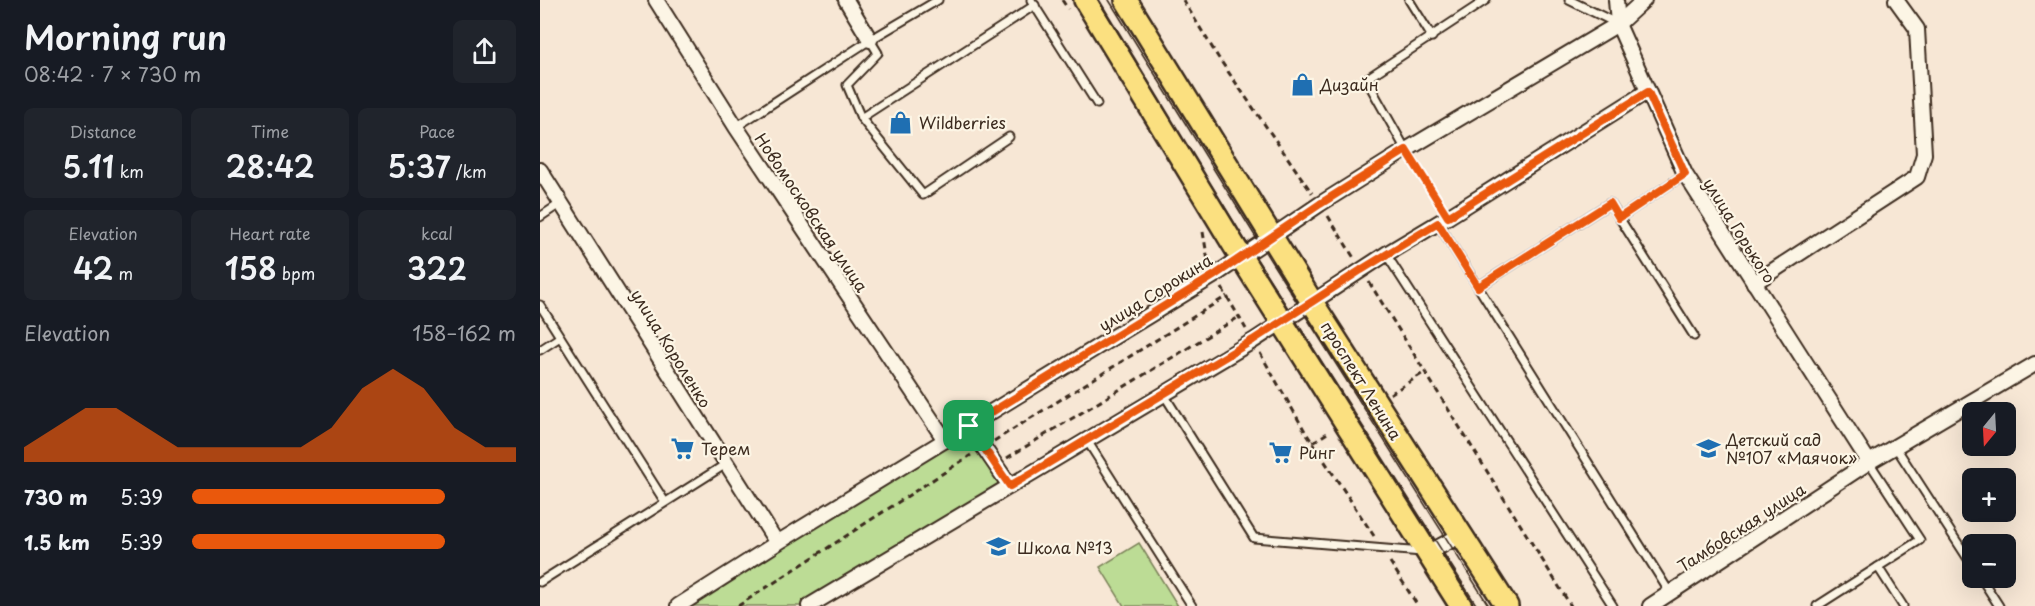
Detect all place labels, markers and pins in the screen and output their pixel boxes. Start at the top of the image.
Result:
shop icon: Дизайн [1289,71,1315,97]
place label: Дизайн [1319,72,1379,96]
shop icon: Wildberries [888,109,914,135]
place label: Wildberries [919,110,1006,134]
pin [943,400,994,451]
place label: Детский сад №107 «Маячок» [1725,427,1857,469]
supermarket icon: Терем [670,435,696,461]
school or university icon: Детский сад №107 «Маячок» [1695,435,1721,461]
place label: Терем [701,436,750,460]
supermarket icon: Ринг [1268,439,1294,465]
place label: Ринг [1299,440,1336,464]
school or university icon: Школа №13 [986,534,1012,560]
place label: Школа №13 [1017,535,1113,559]

